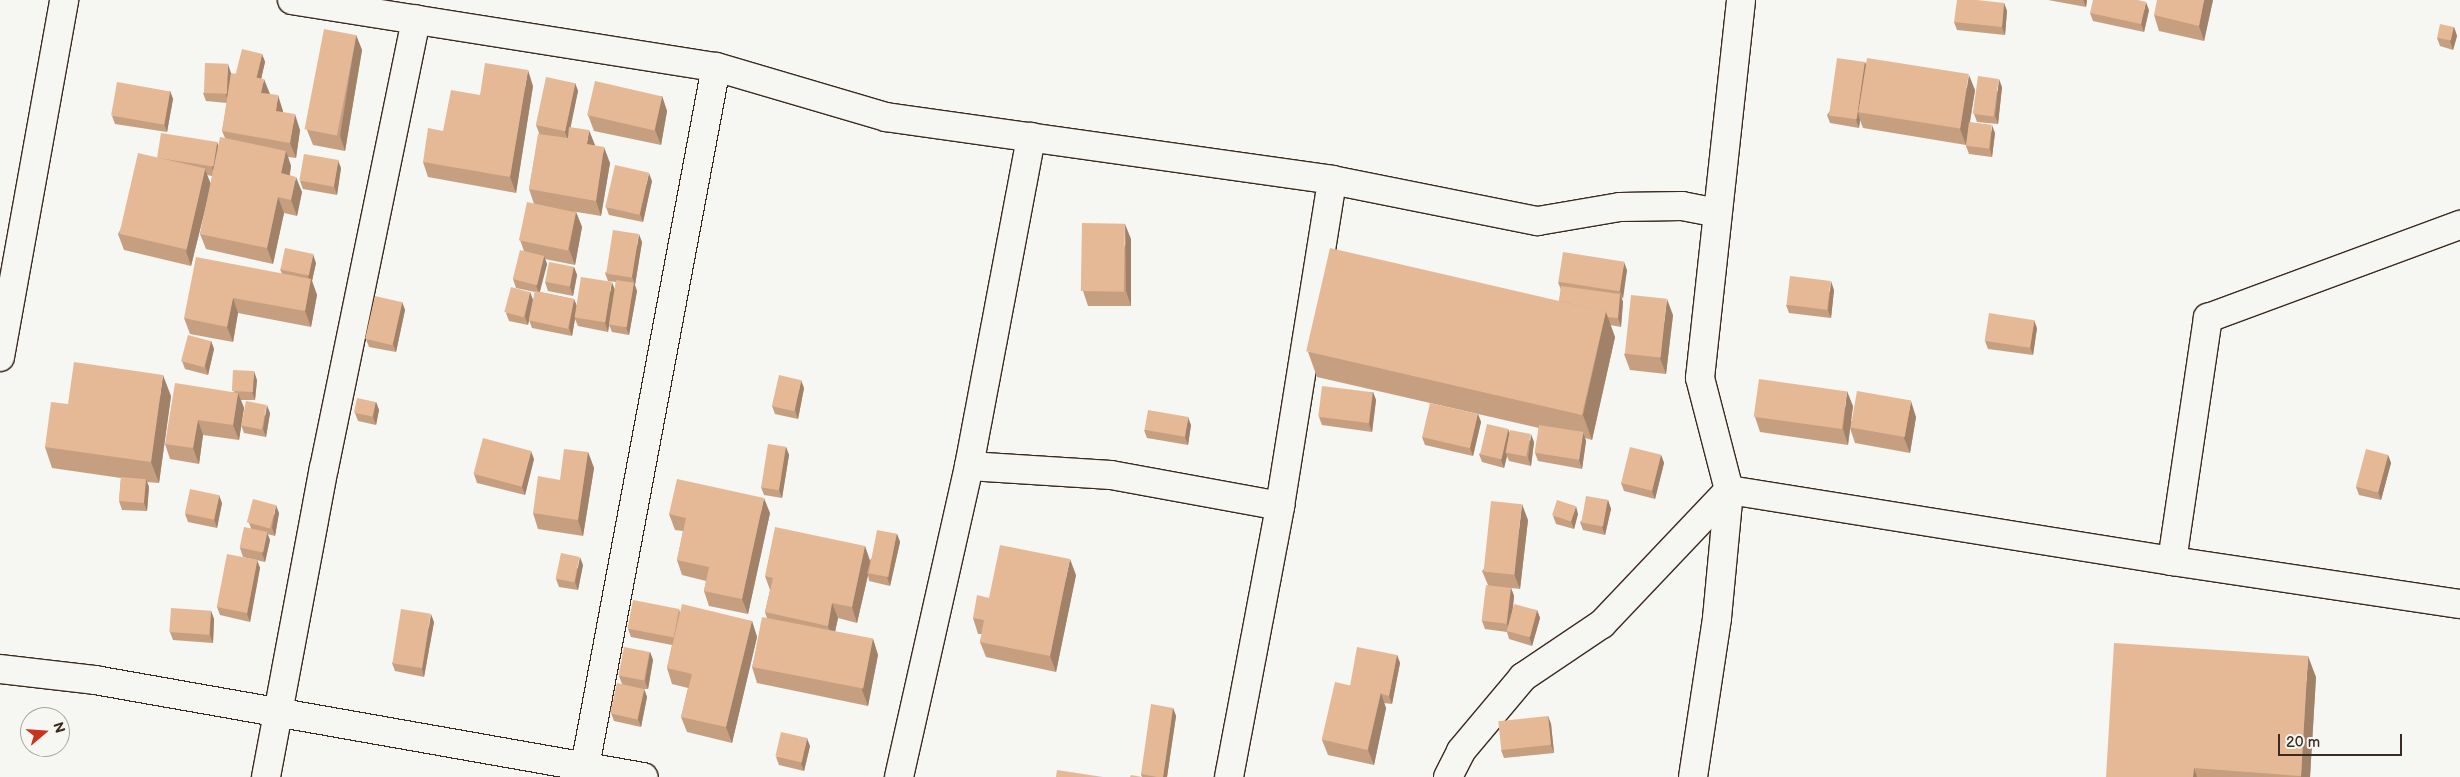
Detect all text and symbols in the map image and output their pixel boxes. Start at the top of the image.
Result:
north arrow [20,707,70,757]
text: N [49,720,68,735]
scale bar [2280,724,2404,756]
text: 20 m [2286,733,2320,752]

